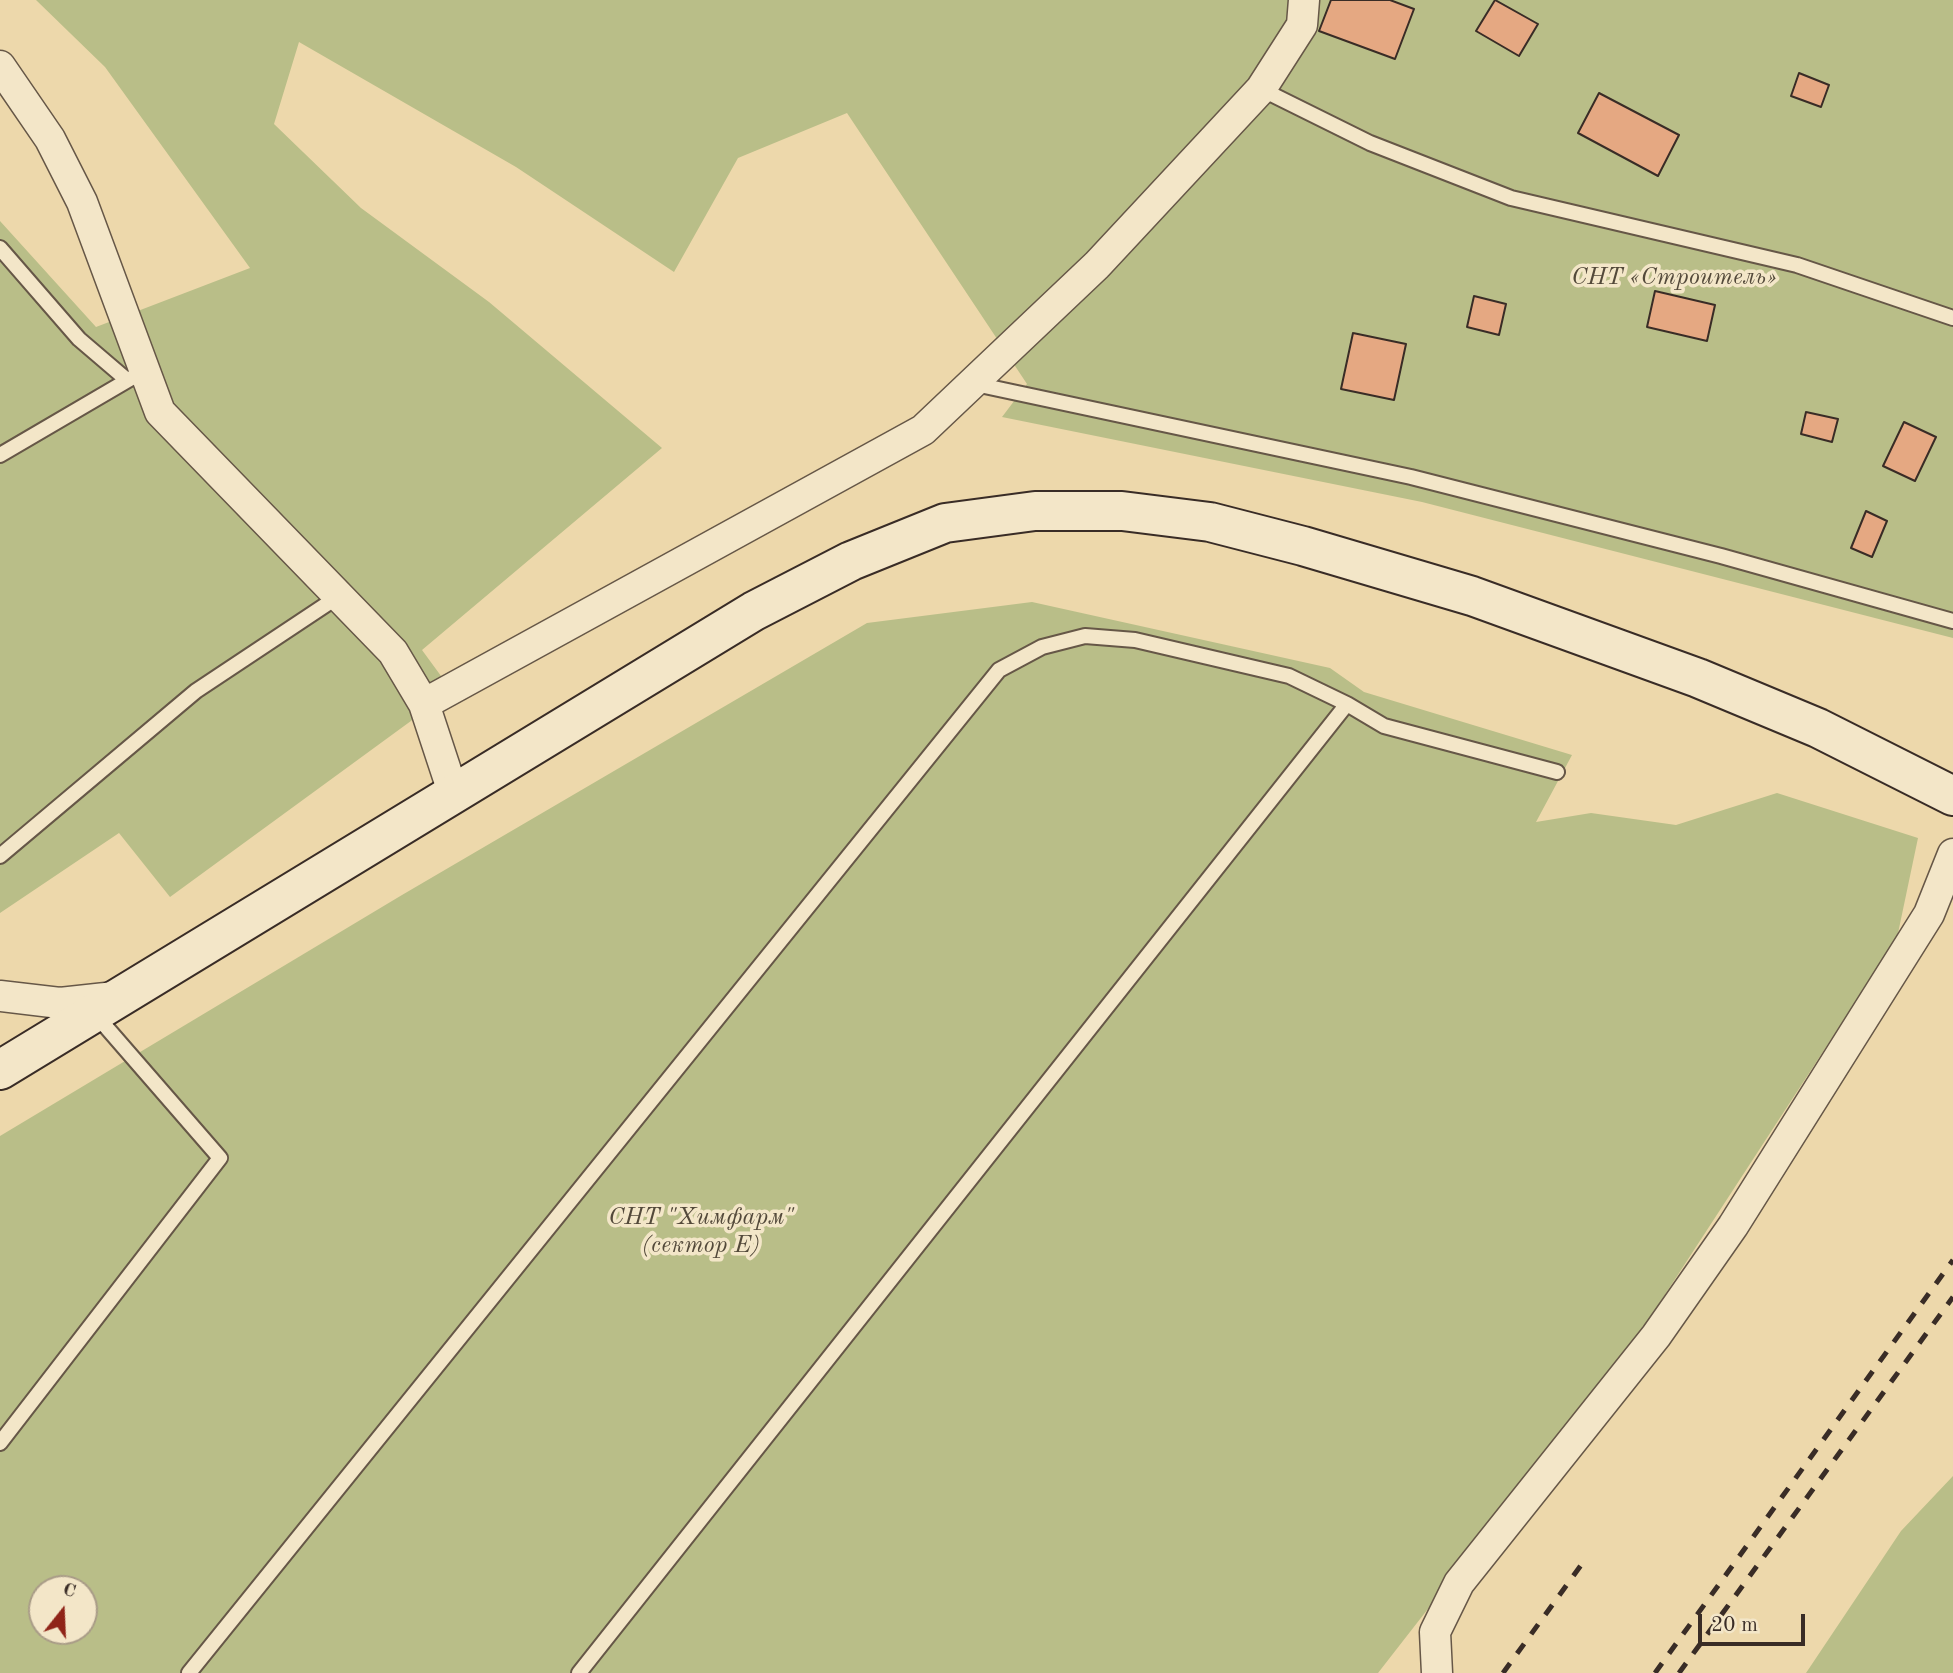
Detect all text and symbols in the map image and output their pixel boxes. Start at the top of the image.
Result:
park label: СНТ «Строитель» [1571,264,1777,292]
park label: СНТ "Химфарм" (сектор Е) [608,1204,794,1260]
north arrow [28,1575,98,1645]
text: С [60,1580,78,1602]
scale bar [1701,1600,1808,1644]
text: 20 m [1711,1615,1758,1636]

